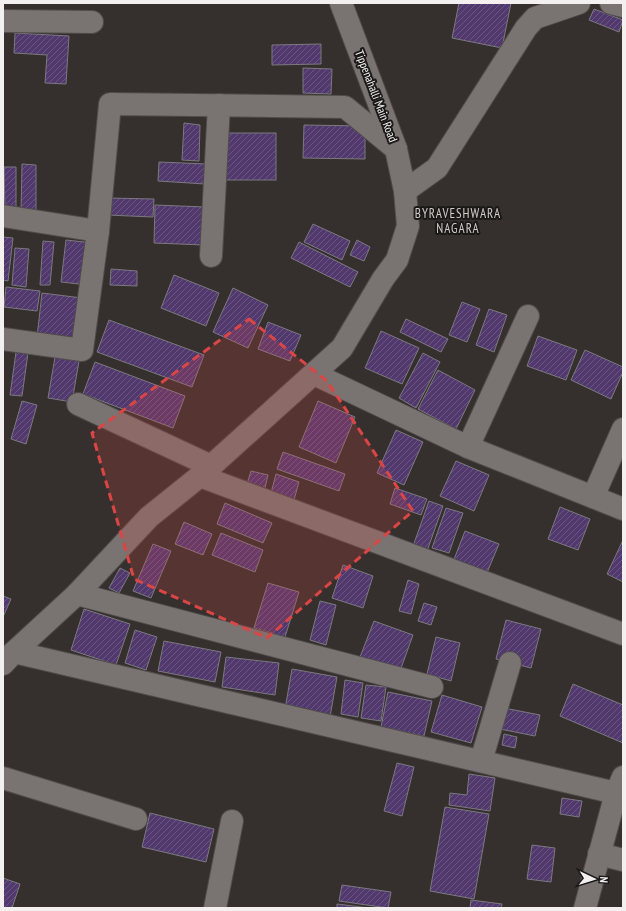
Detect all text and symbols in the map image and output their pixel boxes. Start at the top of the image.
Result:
street label: Tippenahalli Main Road [352,48,401,144]
district label: BYRAVESHWARA NAGARA [415,205,501,237]
north arrow [574,859,614,899]
text: N [597,876,611,883]

